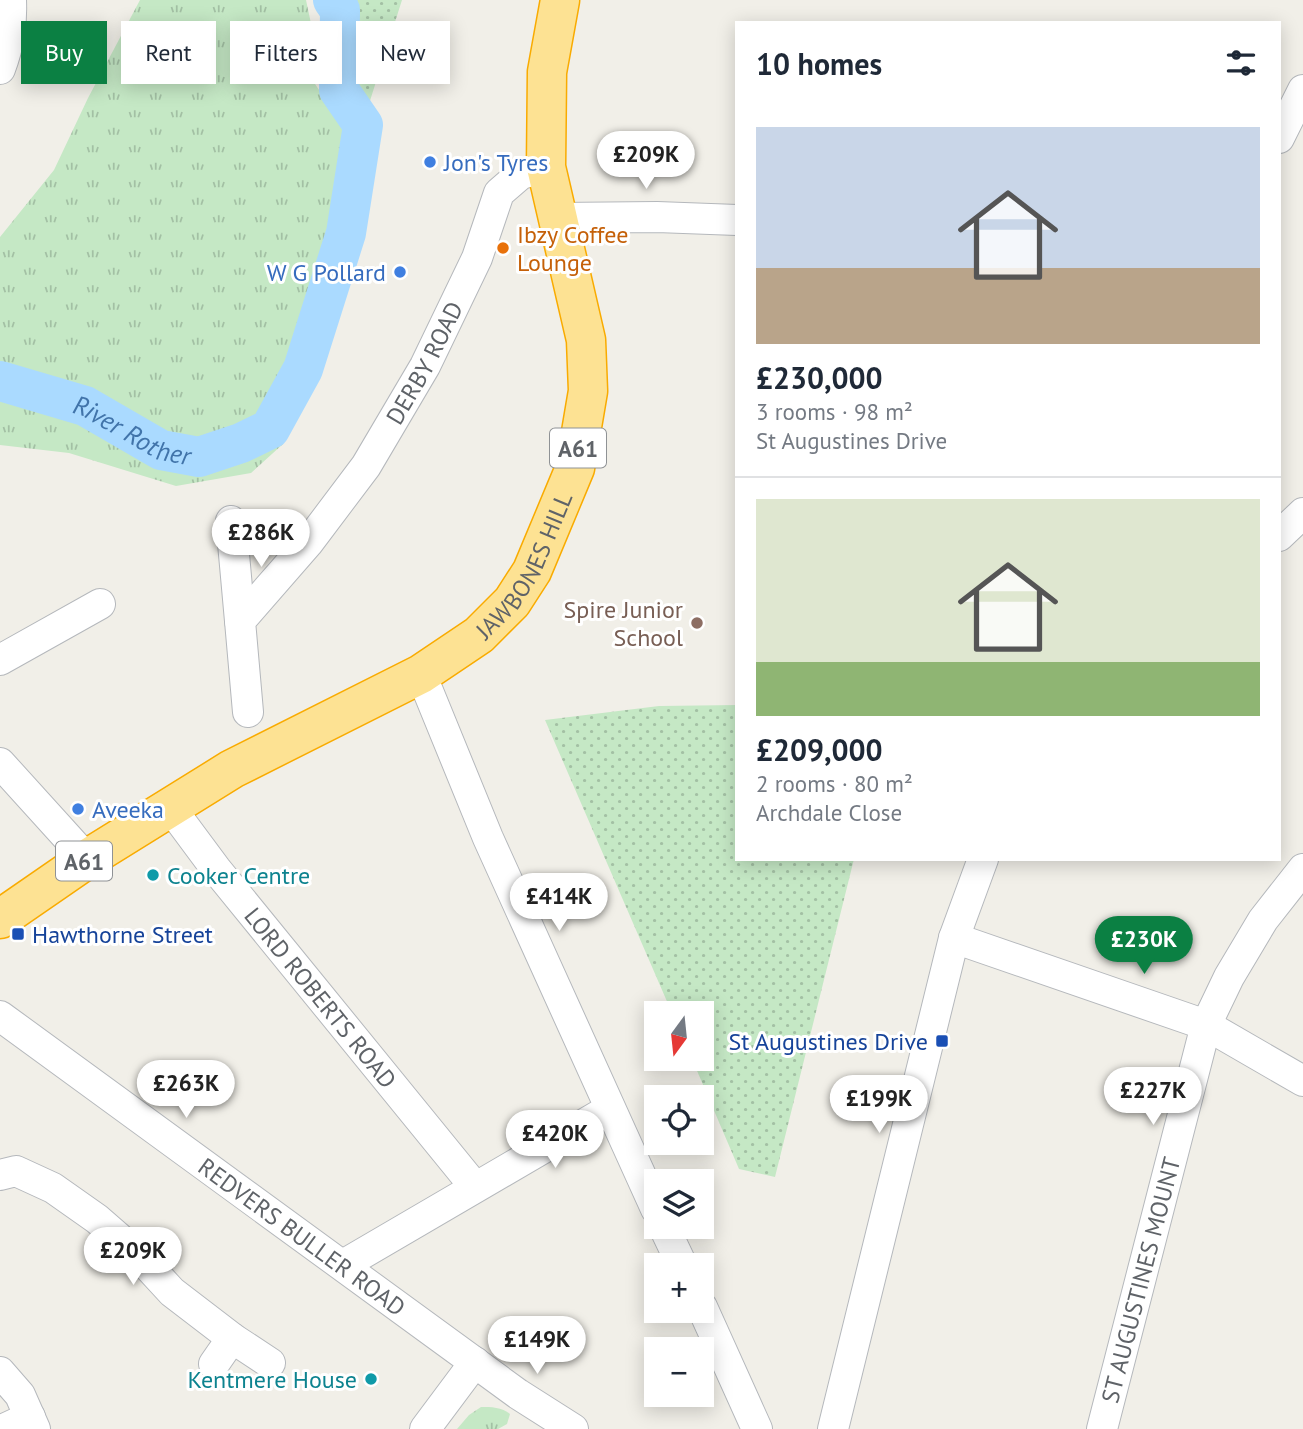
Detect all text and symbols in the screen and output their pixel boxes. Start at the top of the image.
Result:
chip: Buy [21,21,107,84]
chip: Rent [121,21,216,84]
chip: Filters [230,21,342,84]
chip: New [356,21,450,84]
text: 10 homes [756,44,882,83]
icon: filters [1222,44,1260,82]
pin: £209K [597,132,695,191]
text: £209K [613,139,679,168]
place label: Jon's Tyres [443,147,548,178]
marker: Jon's Tyres [422,154,438,170]
icon: home [945,172,1071,298]
place label: Ibzy Coffee Lounge [517,219,628,278]
marker: Ibzy Coffee Lounge [495,240,511,256]
place label: W G Pollard [267,257,386,288]
marker: W G Pollard [392,264,408,280]
street label: DERBY ROAD [379,296,469,430]
text: £230,000 [756,358,883,397]
water label: River Rother [70,387,195,472]
text: 3 rooms · 98 m² [756,397,913,426]
text: St Augustines Drive [756,426,947,455]
road number: A61 [550,428,606,468]
street label: JAWBONES HILL [468,487,579,646]
pin: £286K [212,510,310,569]
text: £286K [228,517,294,546]
icon: home [945,544,1071,670]
place label: Spire Junior School [564,594,683,653]
marker: Spire Junior School [689,615,705,631]
text: £209,000 [756,730,883,769]
text: 2 rooms · 80 m² [756,769,913,798]
place label: Aveeka [92,794,164,825]
text: Archdale Close [756,798,902,827]
marker: Aveeka [70,801,86,817]
road number: A61 [56,842,112,880]
place label: Cooker Centre [167,860,310,891]
marker: Cooker Centre [145,867,161,883]
pin: £414K [510,874,608,933]
text: £414K [526,881,592,910]
street label: LORD ROBERTS ROAD [238,901,404,1094]
pin: £230K [1095,916,1193,976]
place label: Hawthorne Street [32,919,213,950]
text: £230K [1111,924,1177,953]
marker: Hawthorne Street [10,926,26,942]
north arrow [644,1001,714,1071]
map controls [644,1001,714,1407]
place label: St Augustines Drive [728,1026,928,1057]
marker: St Augustines Drive [934,1033,950,1049]
pin: £263K [137,1060,235,1120]
text: £263K [153,1068,219,1097]
pin: £227K [1104,1068,1202,1127]
text: £227K [1120,1075,1186,1104]
pin: £199K [830,1076,928,1135]
text: £199K [846,1083,912,1112]
button: locate [644,1085,714,1155]
pin: £420K [506,1110,604,1170]
text: £420K [522,1118,588,1147]
street label: REDVERS BULLER ROAD [192,1151,412,1322]
street label: ST AUGUSTINES MOUNT [1094,1154,1187,1406]
button: layers [644,1169,714,1239]
pin: £209K [84,1228,182,1287]
text: £209K [100,1235,166,1264]
button: + [644,1253,714,1323]
pin: £149K [488,1316,586,1376]
text: £149K [504,1324,570,1353]
button: − [644,1337,714,1407]
place label: Kentmere House [187,1364,357,1395]
marker: Kentmere House [363,1371,379,1387]

